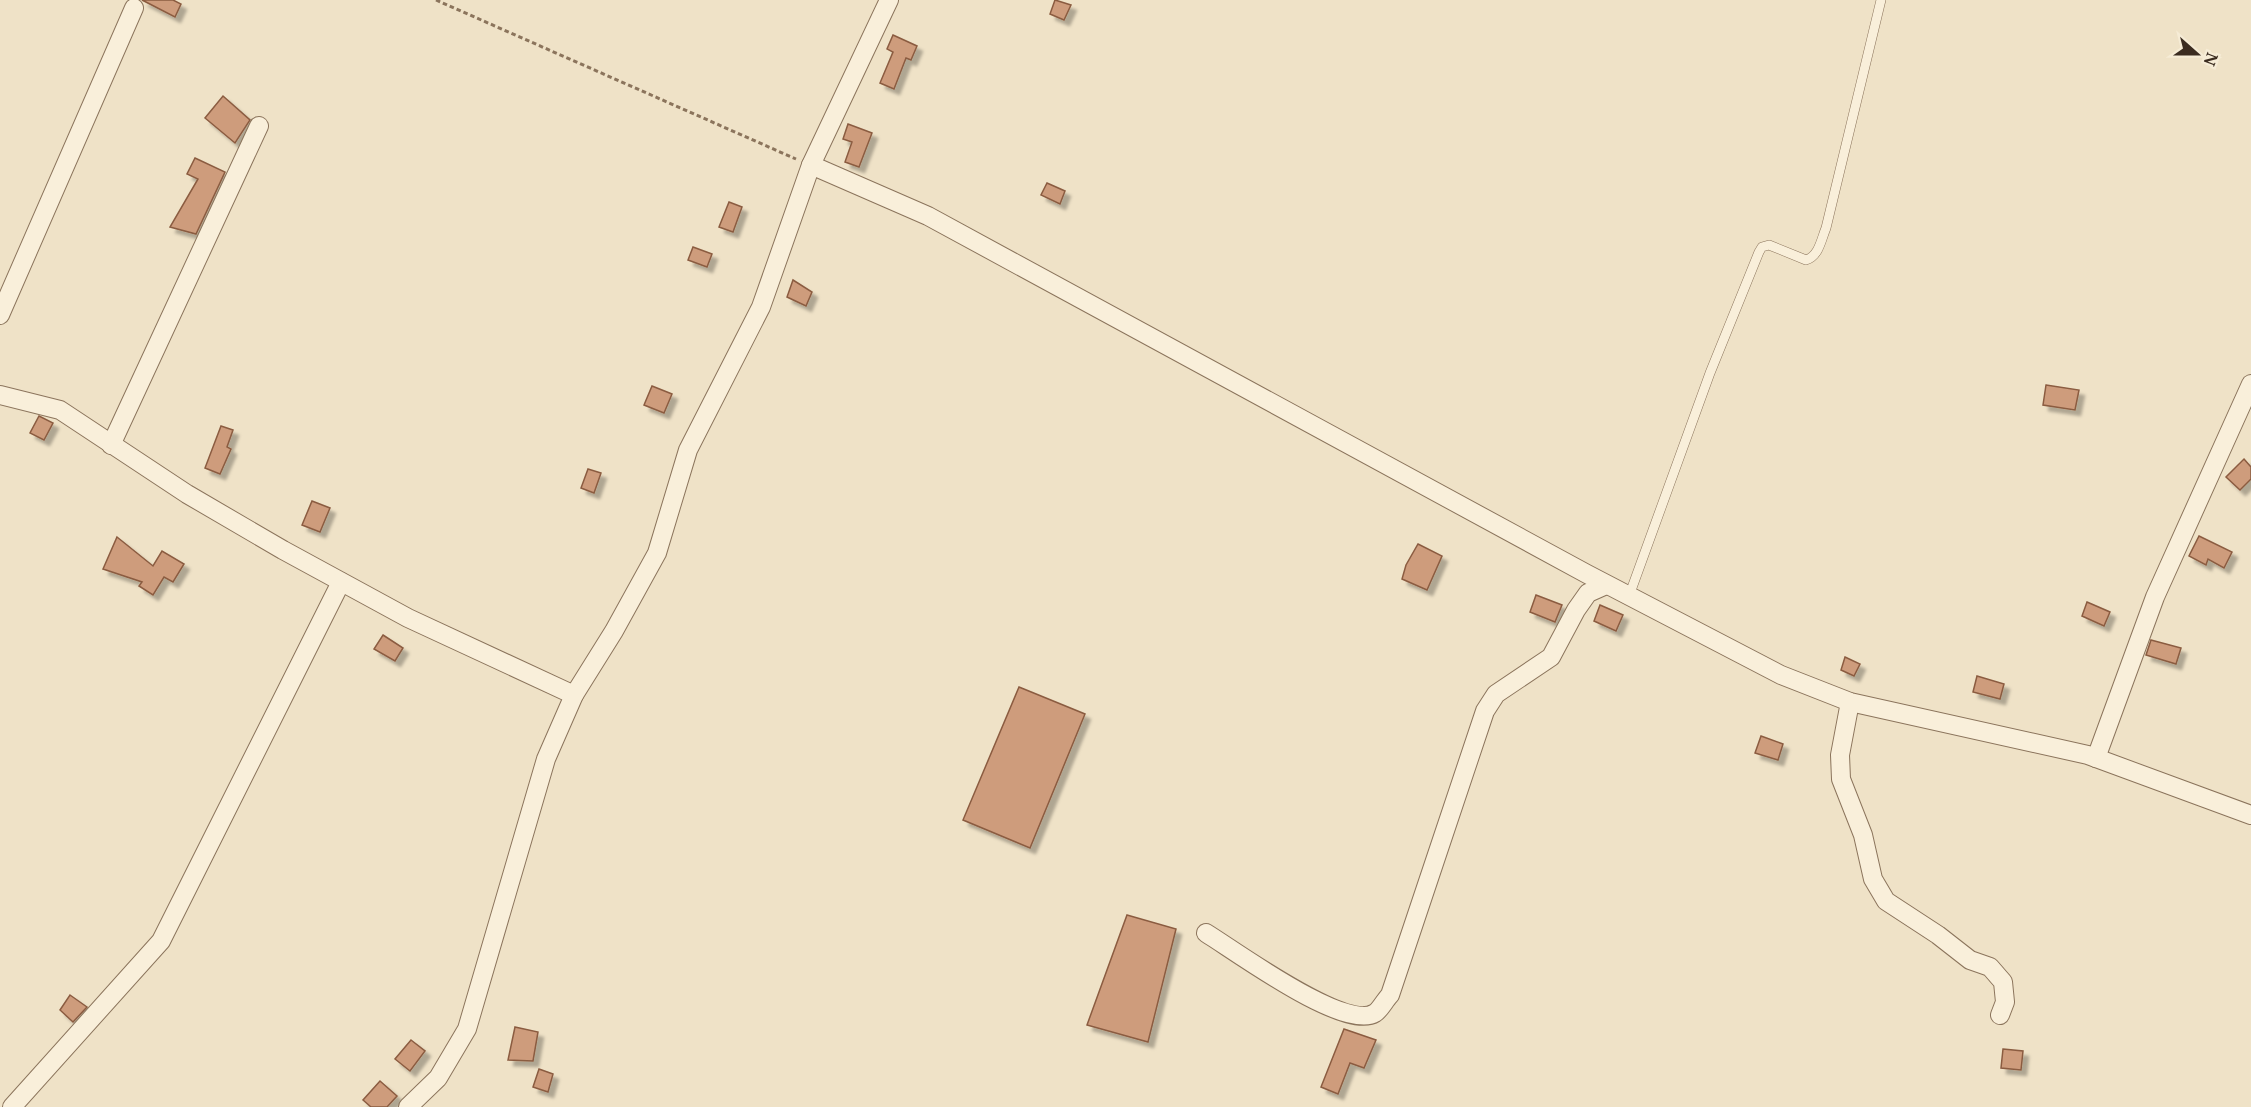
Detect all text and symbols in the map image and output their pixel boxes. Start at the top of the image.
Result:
north arrow [2167,24,2227,84]
text: N [2198,50,2224,70]

